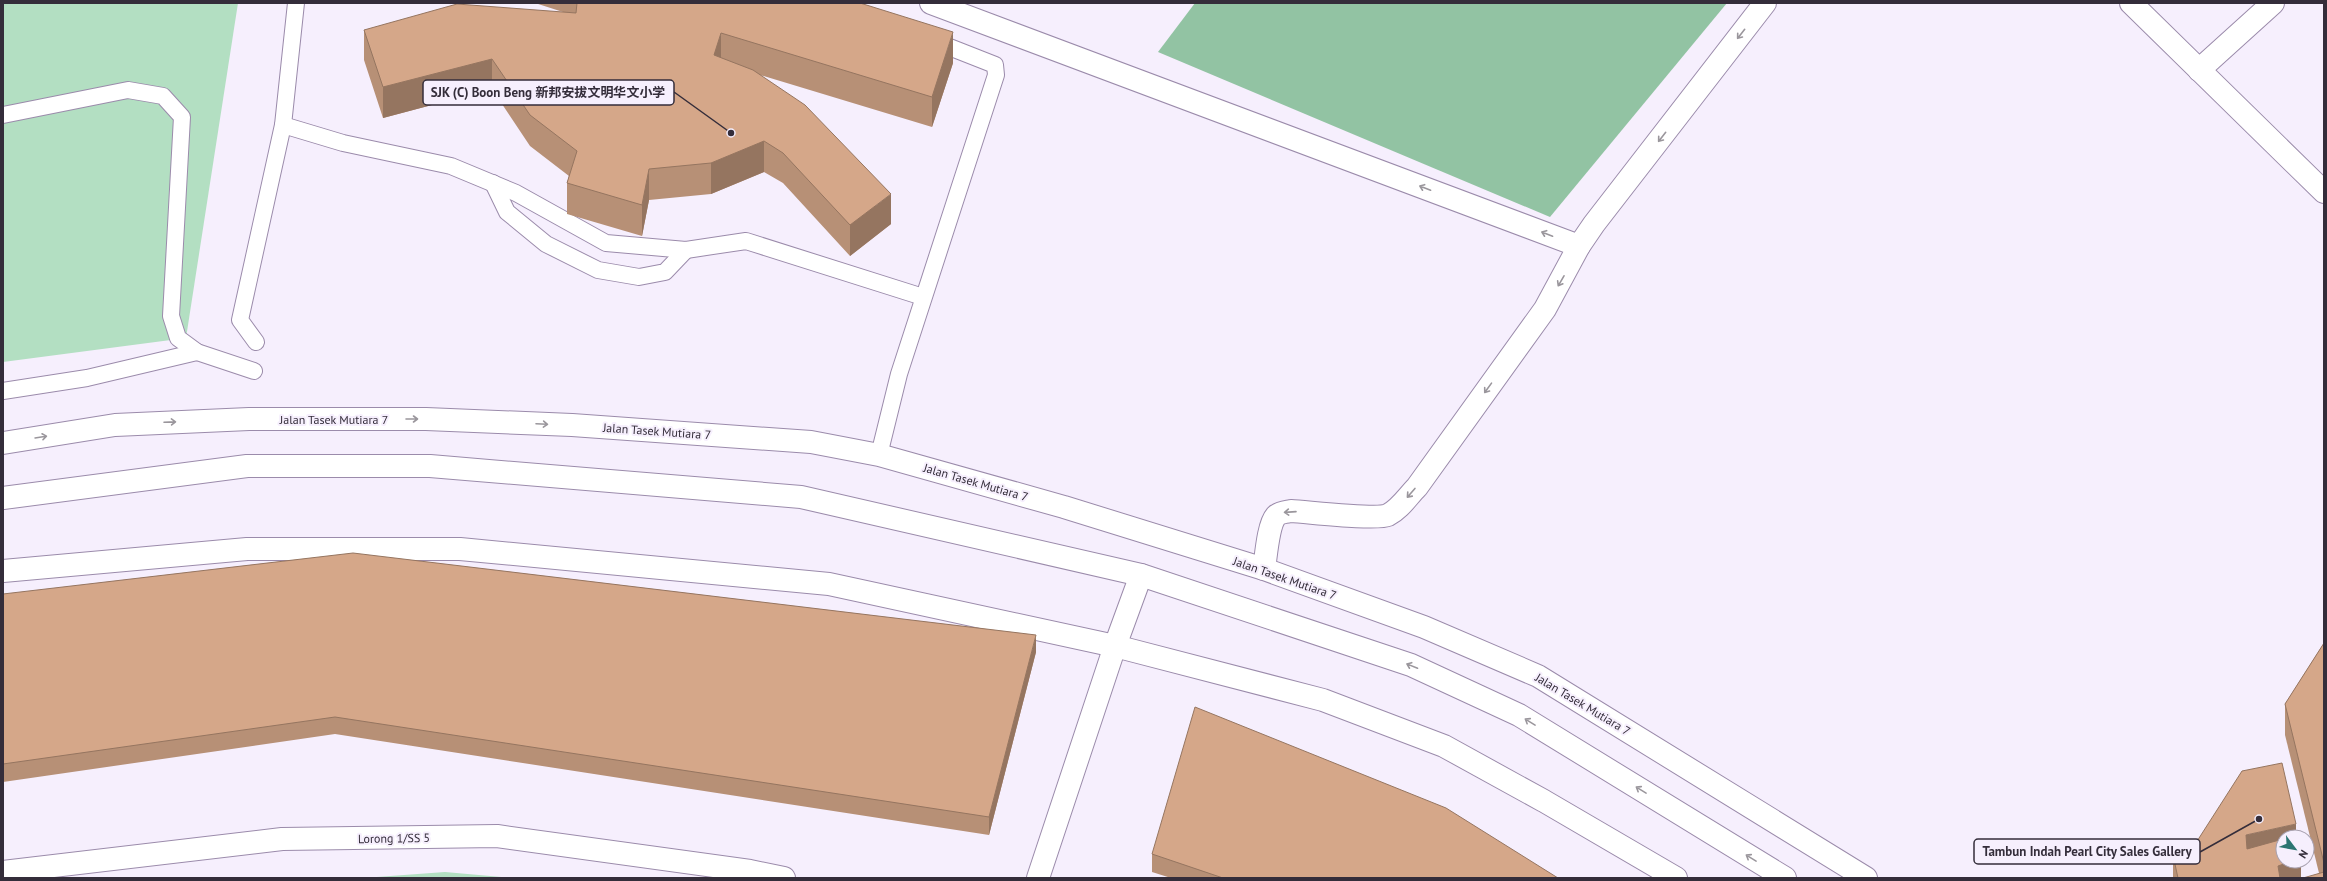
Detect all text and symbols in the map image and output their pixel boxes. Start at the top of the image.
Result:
one-way arrow [1737,28,1745,39]
callout: SJK (C) Boon Beng 新邦安拔文明华文小学 [423,80,674,105]
text: SJK (C) Boon Beng 新邦安拔文明华文小学 [431,84,665,101]
one-way arrow [1657,131,1666,142]
one-way arrow [1419,184,1431,192]
one-way arrow [1541,230,1553,238]
one-way arrow [1557,275,1564,287]
one-way arrow [1484,382,1492,393]
street label: Jalan Tasek Mutiara 7 [279,412,388,427]
one-way arrow [405,415,418,423]
one-way arrow [163,419,176,426]
one-way arrow [535,420,548,427]
street label: Jalan Tasek Mutiara 7 [601,420,712,442]
one-way arrow [35,433,48,441]
street label: Jalan Tasek Mutiara 7 [921,460,1030,504]
one-way arrow [1406,488,1416,498]
one-way arrow [1284,508,1297,515]
street label: Jalan Tasek Mutiara 7 [1230,553,1339,603]
one-way arrow [1407,662,1419,670]
street label: Jalan Tasek Mutiara 7 [1532,669,1633,738]
one-way arrow [1524,717,1536,725]
one-way arrow [1635,785,1647,793]
north arrow [2275,829,2315,869]
street label: Lorong 1/SS 5 [358,830,430,846]
callout: Tambun Indah Pearl City Sales Gallery [1974,839,2200,864]
text: Tambun Indah Pearl City Sales Gallery [1982,843,2192,860]
text: N [2296,848,2311,861]
one-way arrow [1745,853,1757,861]

